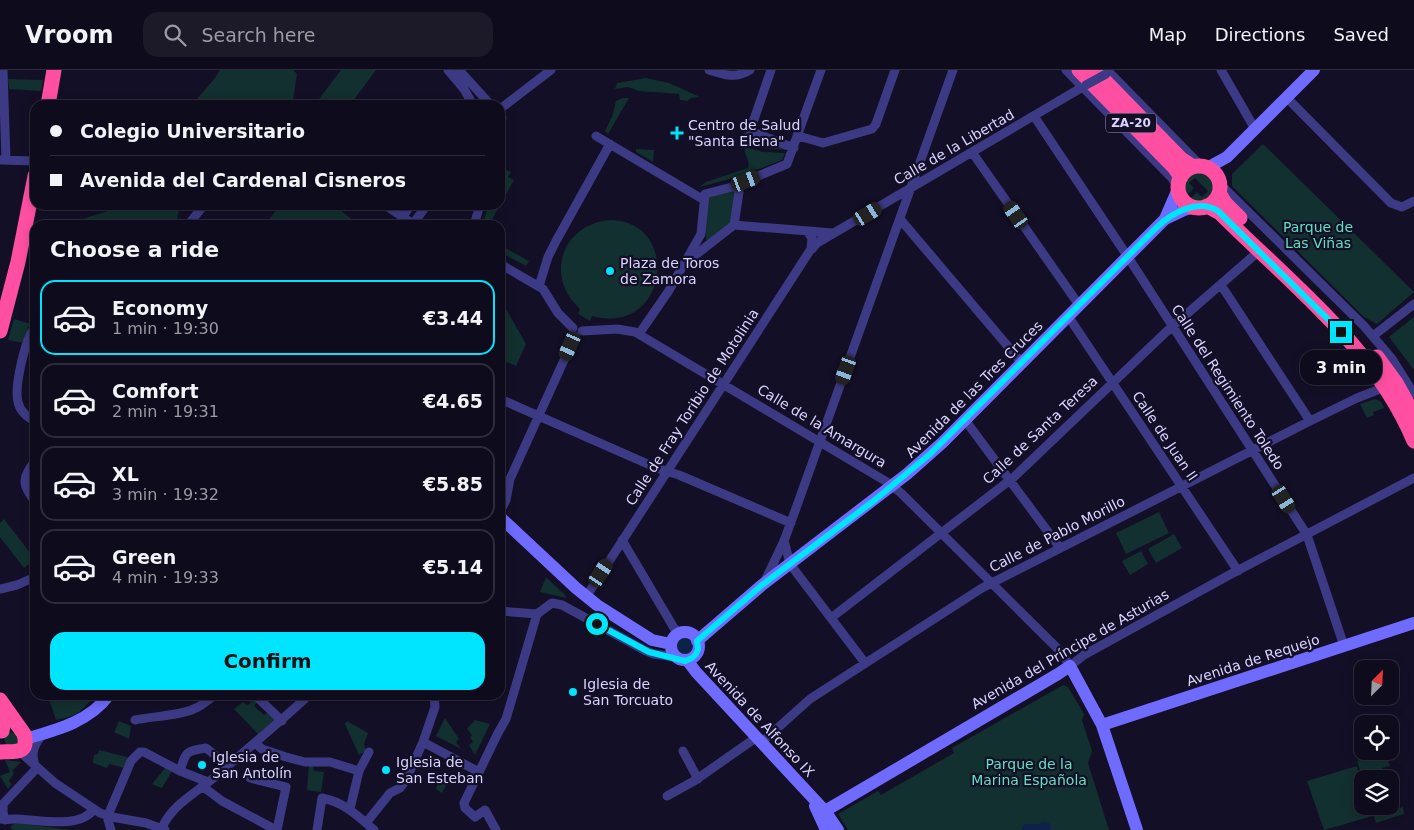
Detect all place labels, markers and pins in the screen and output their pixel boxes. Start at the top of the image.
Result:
place label: Centro de Salud "Santa Elena" [688,117,800,149]
marker: Centro de Salud "Santa Elena" [670,126,684,140]
place label: Plaza de Toros de Zamora [620,255,719,287]
marker: Plaza de Toros de Zamora [604,265,616,277]
place label: Iglesia de San Torcuato [583,676,673,708]
marker: Iglesia de San Torcuato [567,686,579,698]
place label: Iglesia de San Antolín [212,749,292,781]
place label: Iglesia de San Esteban [396,754,483,786]
marker: Iglesia de San Antolín [196,759,208,771]
marker: Iglesia de San Esteban [380,764,392,776]

